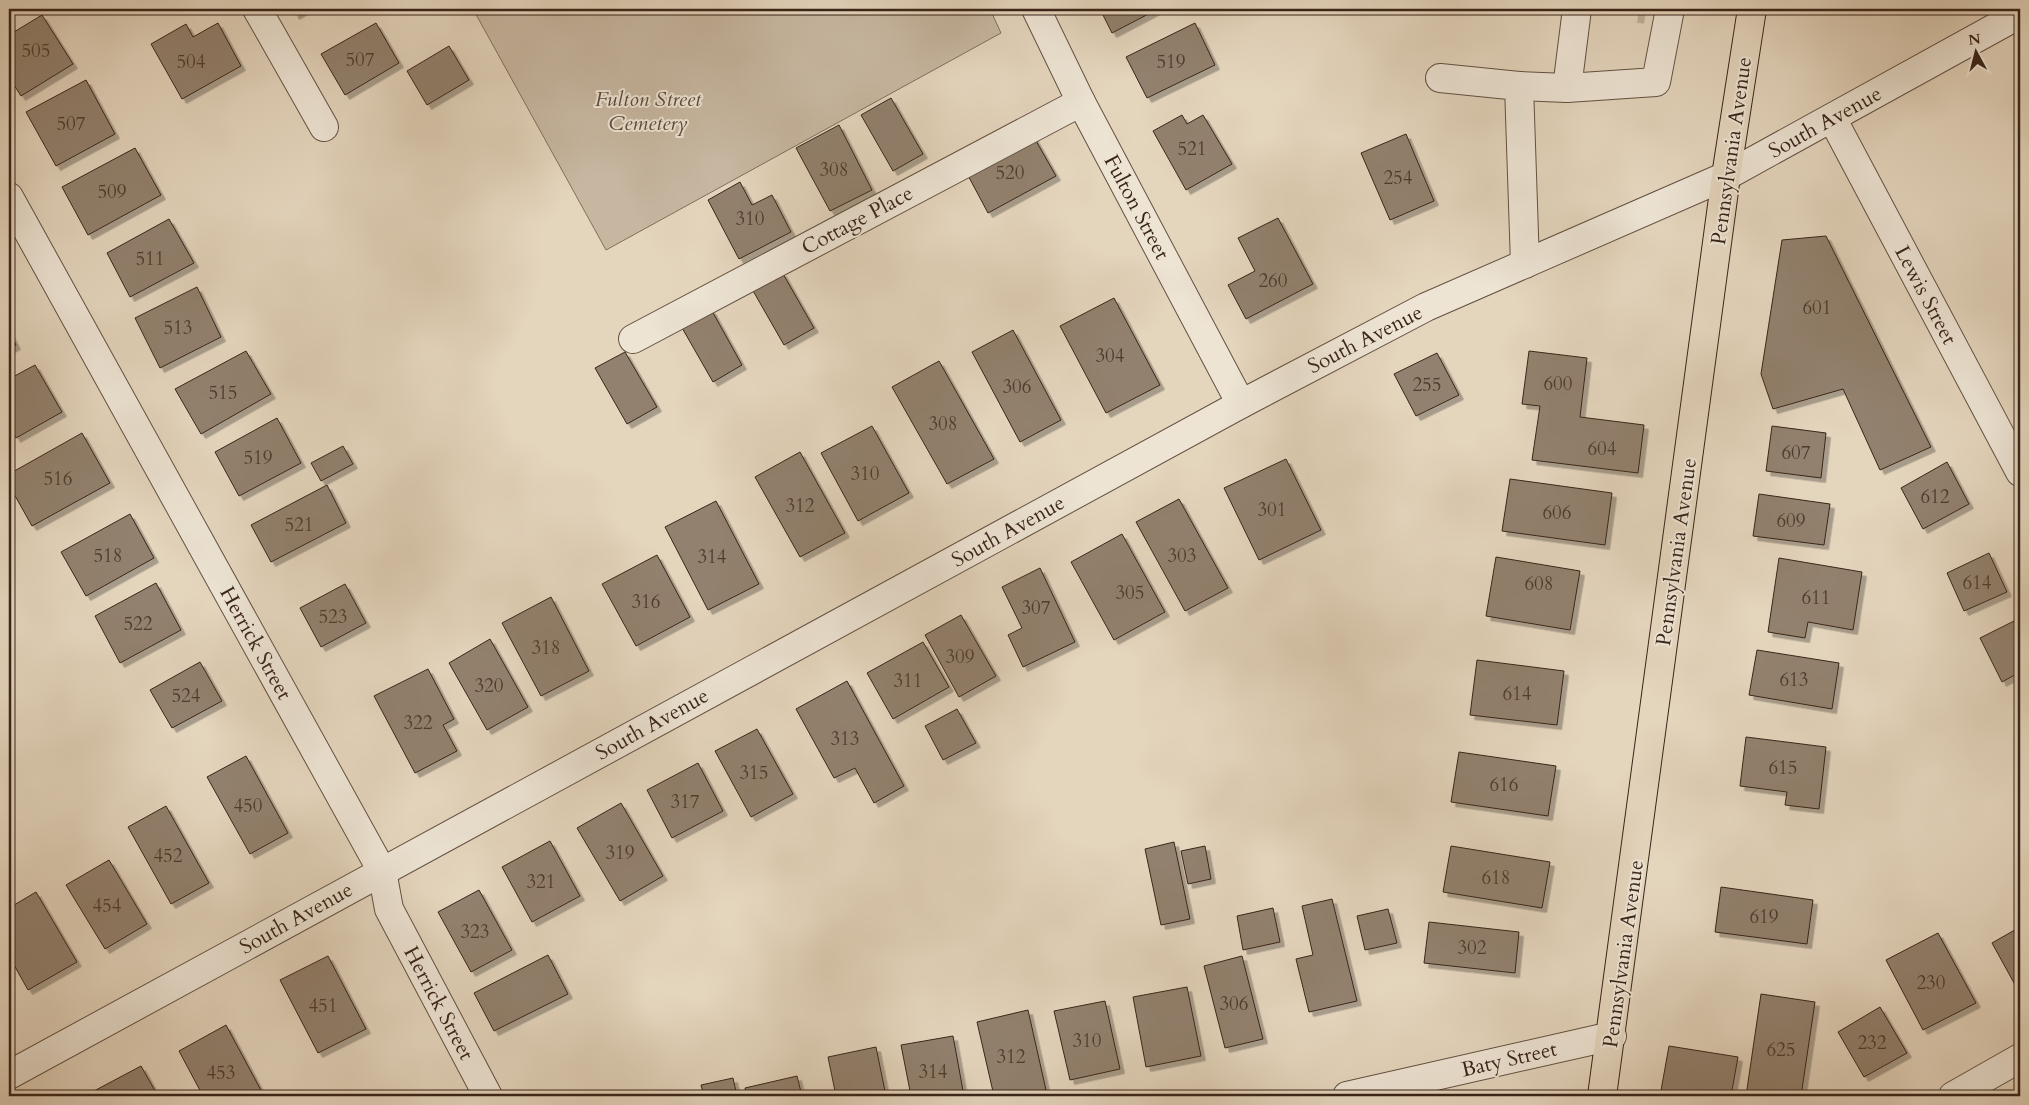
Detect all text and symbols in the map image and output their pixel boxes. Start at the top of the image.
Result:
north arrow [1952,28,2002,78]
text: N [1967,29,1982,50]
house number: 505 [21,38,51,64]
house number: 507 [345,47,375,73]
house number: 504 [176,49,206,75]
house number: 519 [1156,49,1186,75]
street label: Pennsylvania Avenue [1704,55,1759,247]
street label: South Avenue [1763,79,1887,165]
park label: Fulton Street Cemetery [595,85,702,138]
house number: 507 [56,111,86,137]
house number: 521 [1177,136,1207,162]
street label: Fulton Street [1097,150,1177,265]
house number: 308 [819,157,849,183]
house number: 520 [995,160,1025,186]
house number: 254 [1383,165,1413,191]
house number: 509 [97,179,127,205]
street label: Cottage Place [796,179,918,262]
house number: 310 [735,206,765,232]
street label: Lewis Street [1887,241,1964,350]
house number: 511 [135,246,165,272]
house number: 260 [1258,268,1288,294]
house number: 601 [1802,295,1832,321]
street label: South Avenue [1303,298,1428,381]
house number: 513 [163,315,193,341]
house number: 304 [1095,343,1125,369]
house number: 600 [1543,371,1573,397]
house number: 255 [1412,372,1442,398]
house number: 306 [1002,374,1032,400]
house number: 515 [208,380,238,406]
house number: 308 [928,411,958,437]
house number: 604 [1587,436,1617,462]
house number: 607 [1781,440,1811,466]
house number: 519 [243,445,273,471]
street label: Pennsylvania Avenue [1649,456,1704,648]
house number: 310 [850,461,880,487]
house number: 516 [43,466,73,492]
house number: 612 [1920,484,1950,510]
street label: South Avenue [946,488,1070,574]
house number: 312 [785,493,815,519]
house number: 301 [1257,497,1287,523]
house number: 606 [1542,500,1572,526]
house number: 609 [1776,508,1806,534]
house number: 521 [284,512,314,538]
house number: 518 [93,543,123,569]
house number: 303 [1167,543,1197,569]
house number: 314 [697,544,727,570]
house number: 614 [1962,570,1992,596]
house number: 608 [1524,571,1554,597]
house number: 305 [1115,580,1145,606]
street label: Herrick Street [213,581,299,705]
house number: 611 [1801,585,1831,611]
house number: 316 [631,589,661,615]
house number: 307 [1021,595,1051,621]
house number: 523 [318,604,348,630]
house number: 522 [123,611,153,637]
house number: 318 [531,635,561,661]
house number: 309 [945,644,975,670]
house number: 613 [1779,667,1809,693]
house number: 311 [893,668,923,694]
house number: 320 [474,673,504,699]
street label: South Avenue [590,681,714,767]
house number: 614 [1502,681,1532,707]
house number: 524 [171,683,201,709]
house number: 322 [403,710,433,736]
house number: 313 [830,726,860,752]
house number: 615 [1768,755,1798,781]
house number: 315 [739,760,769,786]
house number: 616 [1489,772,1519,798]
house number: 317 [670,789,700,815]
house number: 450 [233,793,263,819]
house number: 319 [605,840,635,866]
house number: 452 [153,843,183,869]
street label: Pennsylvania Avenue [1596,858,1651,1050]
house number: 618 [1481,865,1511,891]
house number: 321 [526,869,556,895]
street label: South Avenue [234,875,358,961]
house number: 454 [92,893,122,919]
house number: 619 [1749,904,1779,930]
house number: 323 [460,919,490,945]
house number: 302 [1457,935,1487,961]
street label: Herrick Street [396,941,481,1066]
house number: 230 [1916,970,1946,996]
house number: 306 [1219,991,1249,1017]
house number: 451 [308,993,338,1019]
house number: 310 [1072,1028,1102,1054]
house number: 232 [1857,1030,1887,1056]
street label: Baty Street [1458,1034,1560,1085]
house number: 625 [1766,1037,1796,1063]
house number: 312 [996,1044,1026,1070]
house number: 314 [918,1059,948,1085]
house number: 453 [206,1060,236,1086]

